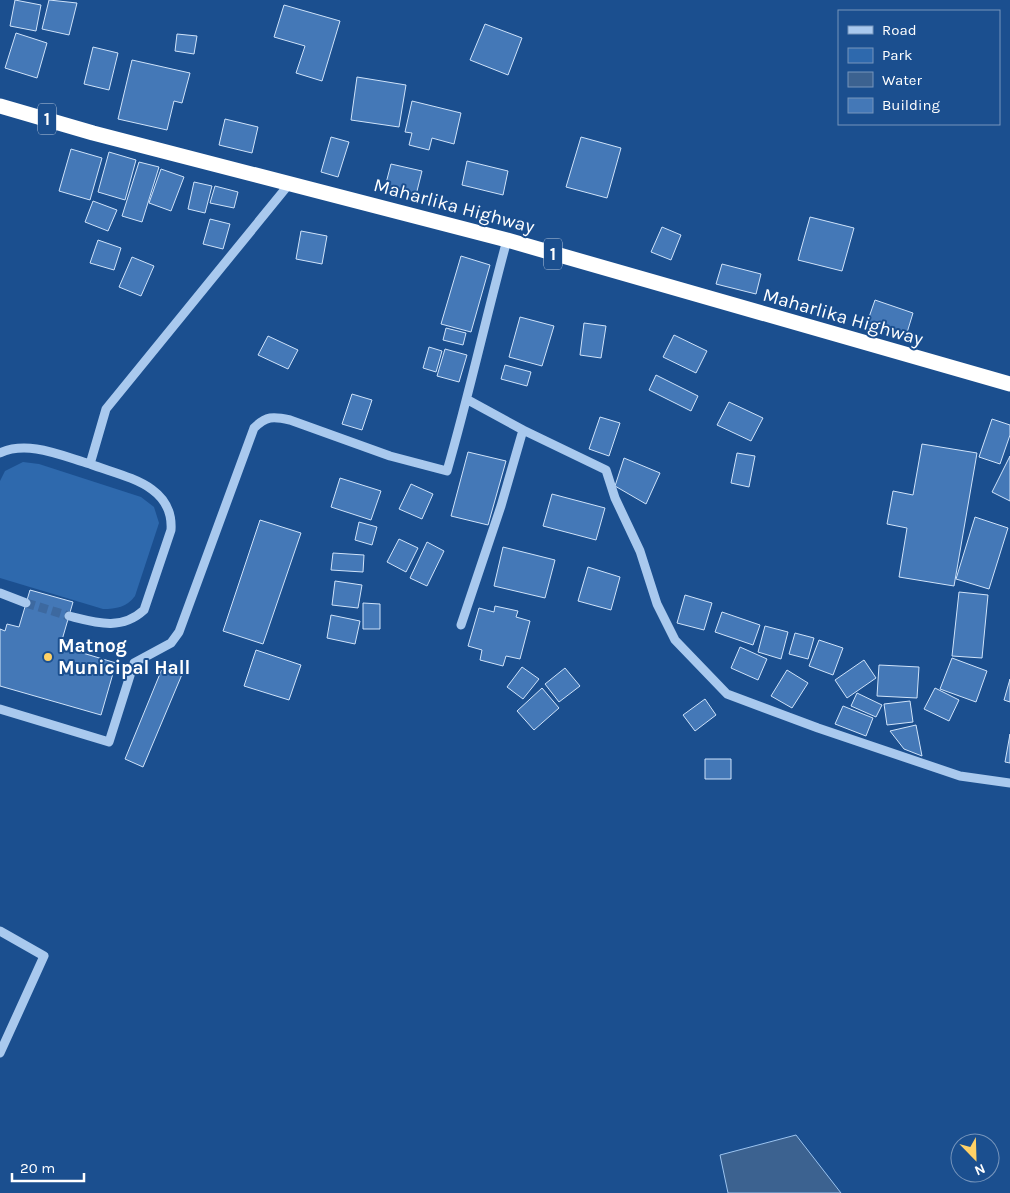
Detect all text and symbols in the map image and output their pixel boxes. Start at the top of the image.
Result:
legend [838,10,1000,125]
text: Road [882,21,917,39]
text: Park [882,46,912,64]
text: Water [882,71,923,89]
text: Building [882,96,940,114]
road number: 1 [38,104,56,134]
street label: Maharlika Highway [371,174,537,238]
road number: 1 [544,238,562,270]
street label: Maharlika Highway [760,284,926,350]
place label: Matnog Municipal Hall [58,635,190,679]
marker: Matnog Municipal Hall [42,651,54,663]
north arrow [950,1133,1000,1183]
scale bar [12,1150,85,1182]
text: 20 m [20,1159,55,1177]
text: N [972,1160,988,1179]

